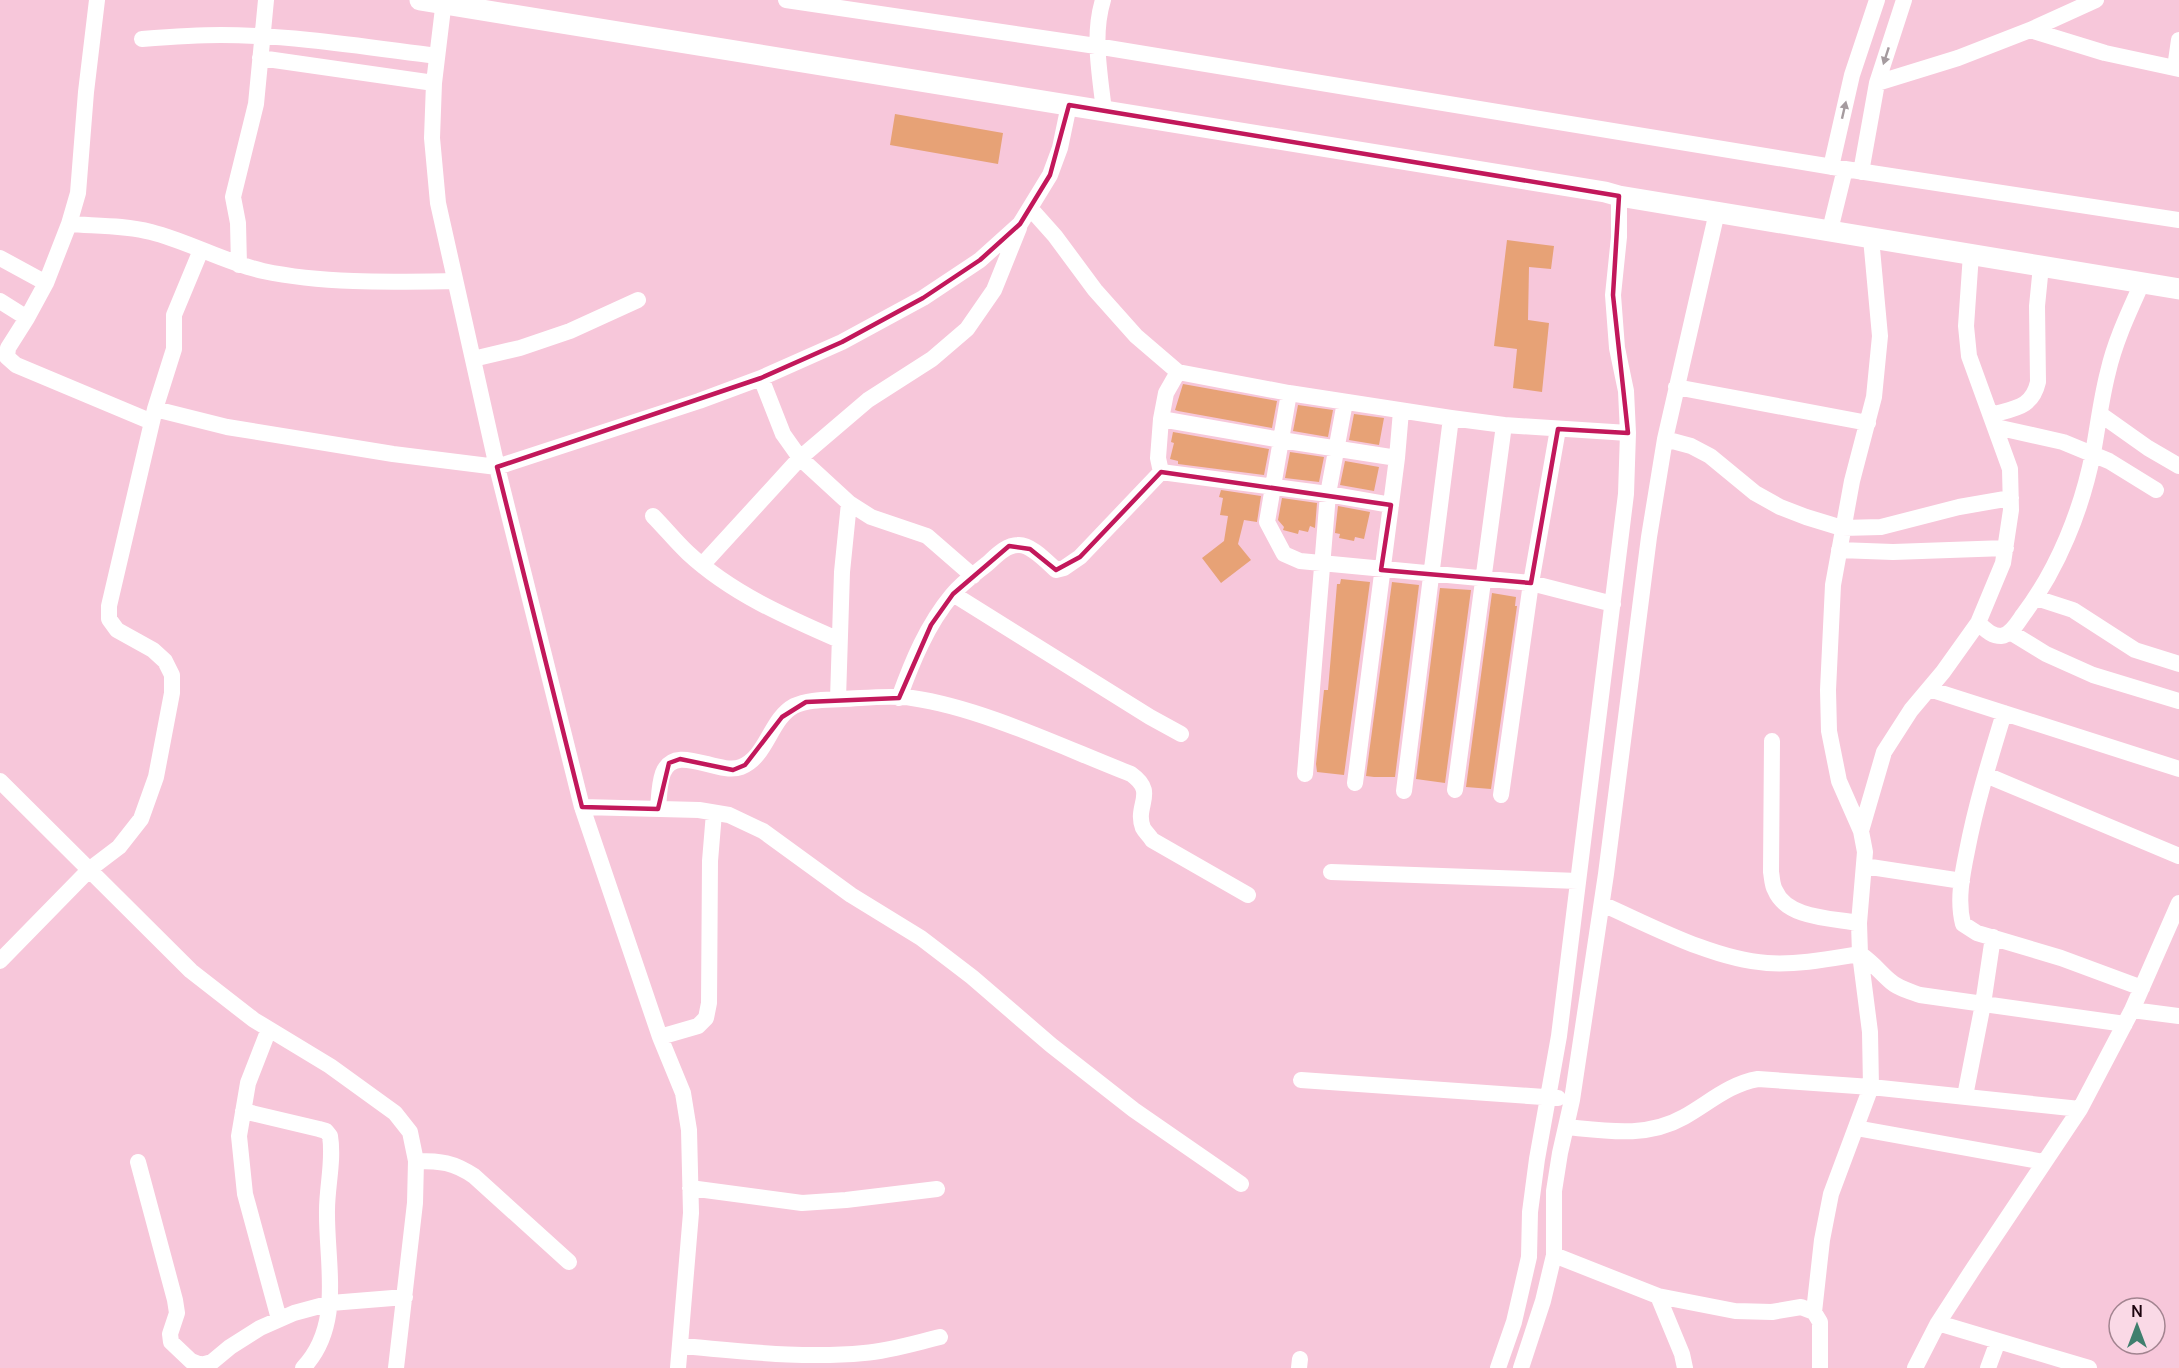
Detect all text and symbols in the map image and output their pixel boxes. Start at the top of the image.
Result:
one-way arrow [1881,47,1890,65]
one-way arrow [1840,100,1849,119]
north arrow [2107,1296,2167,1356]
text: N [2131,1300,2143,1322]

